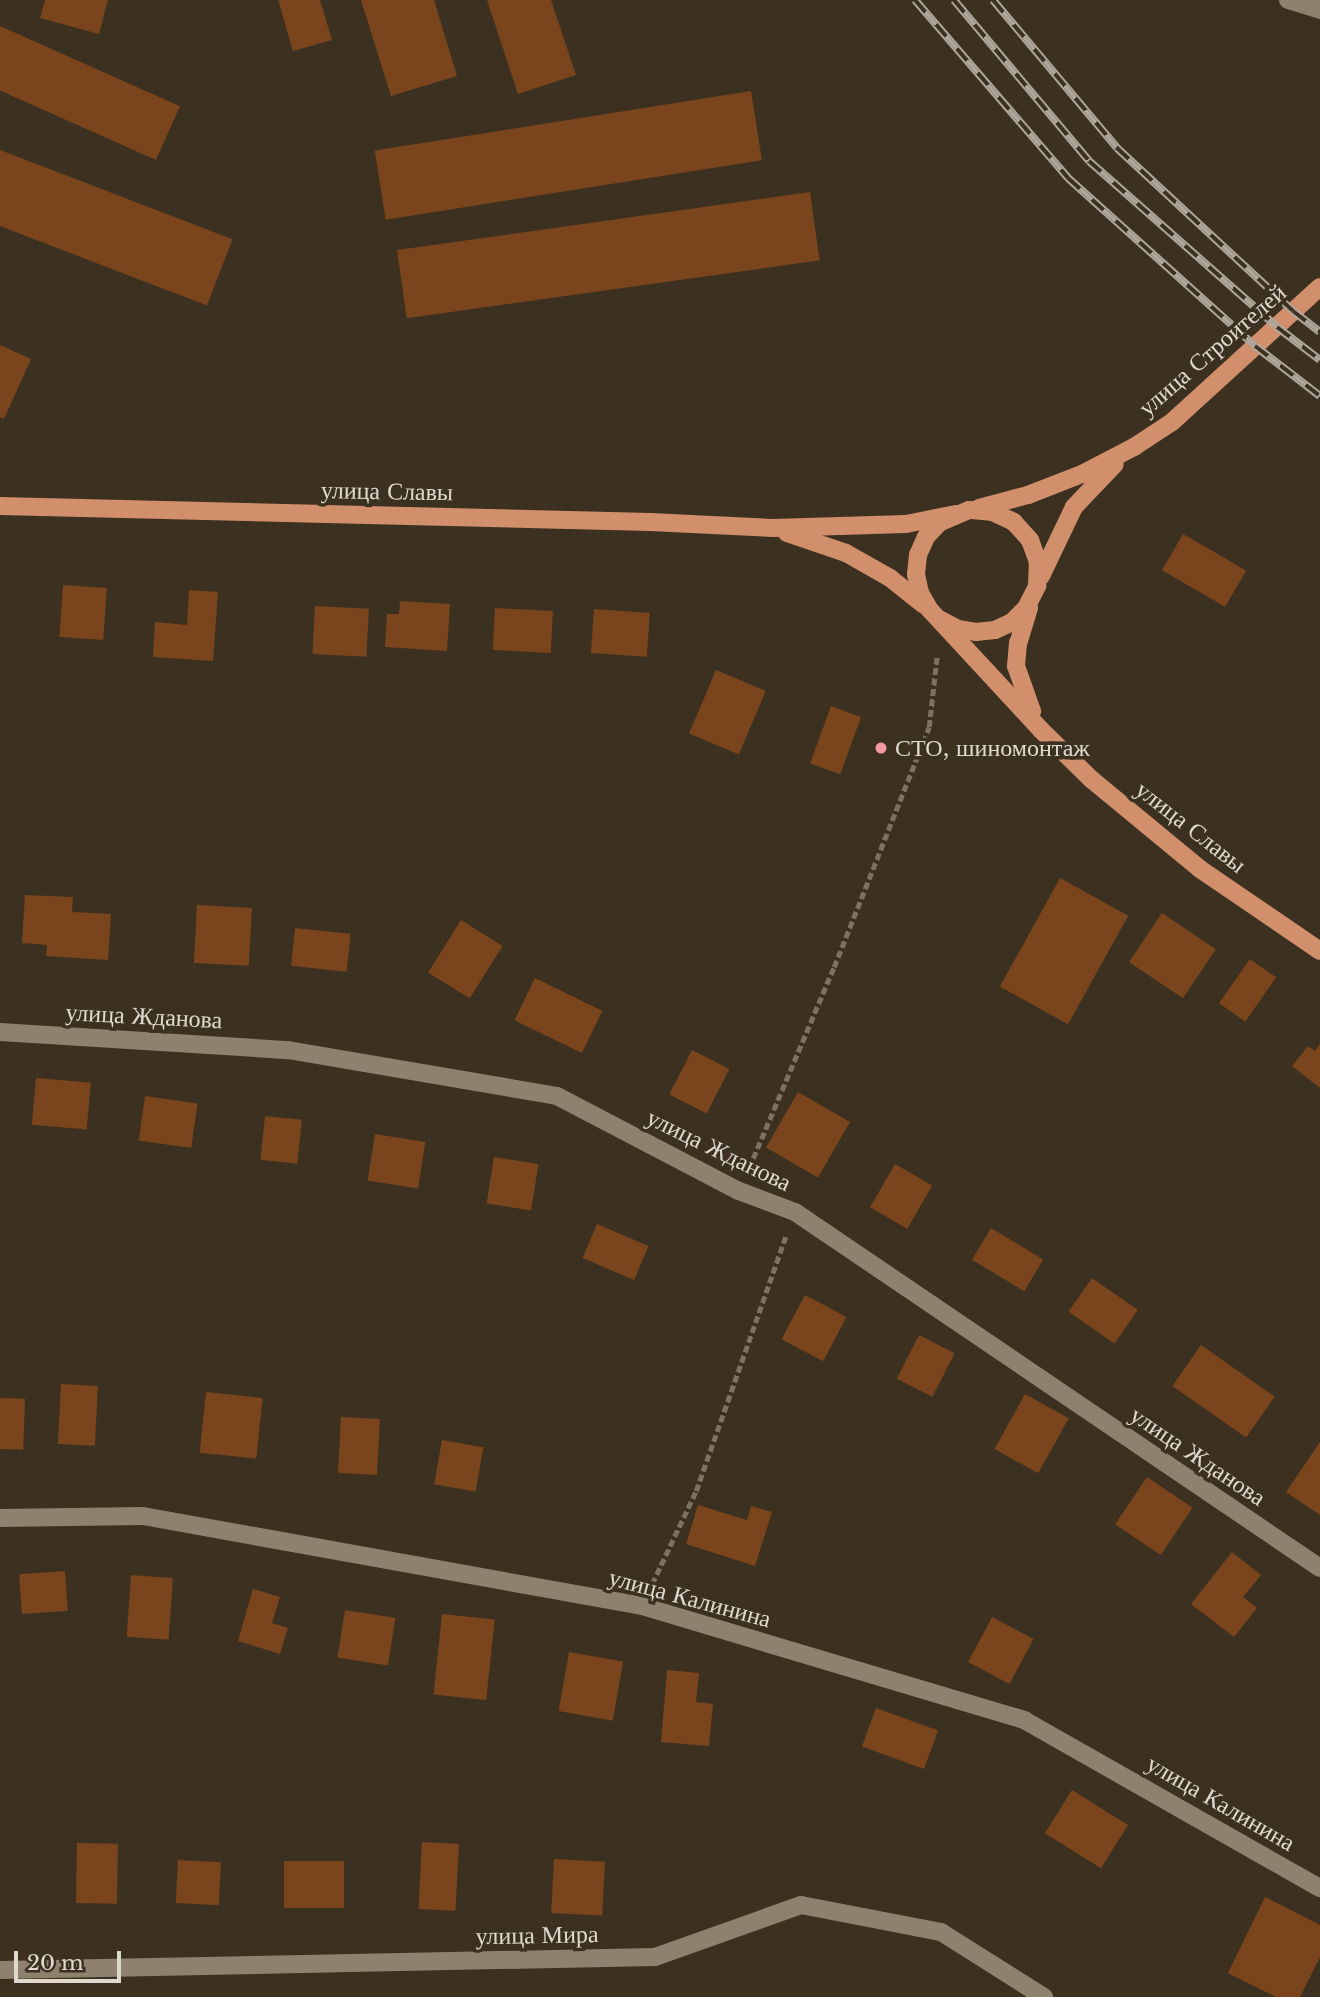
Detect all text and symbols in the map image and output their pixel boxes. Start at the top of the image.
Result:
street label: улица Строителей [1132,278,1292,422]
street label: улица Славы [321,475,453,507]
place label: СТО, шиномонтаж [895,734,1090,762]
marker: СТО, шиномонтаж [873,740,889,756]
street label: улица Славы [1130,775,1252,879]
street label: улица Жданова [65,998,223,1034]
street label: улица Жданова [642,1103,796,1197]
street label: улица Жданова [1125,1400,1271,1512]
street label: улица Калинина [606,1563,774,1633]
street label: улица Калинина [1142,1749,1300,1857]
street label: улица Мира [475,1920,599,1950]
scale bar [18,1938,124,1982]
text: 20 m [27,1950,84,1976]

